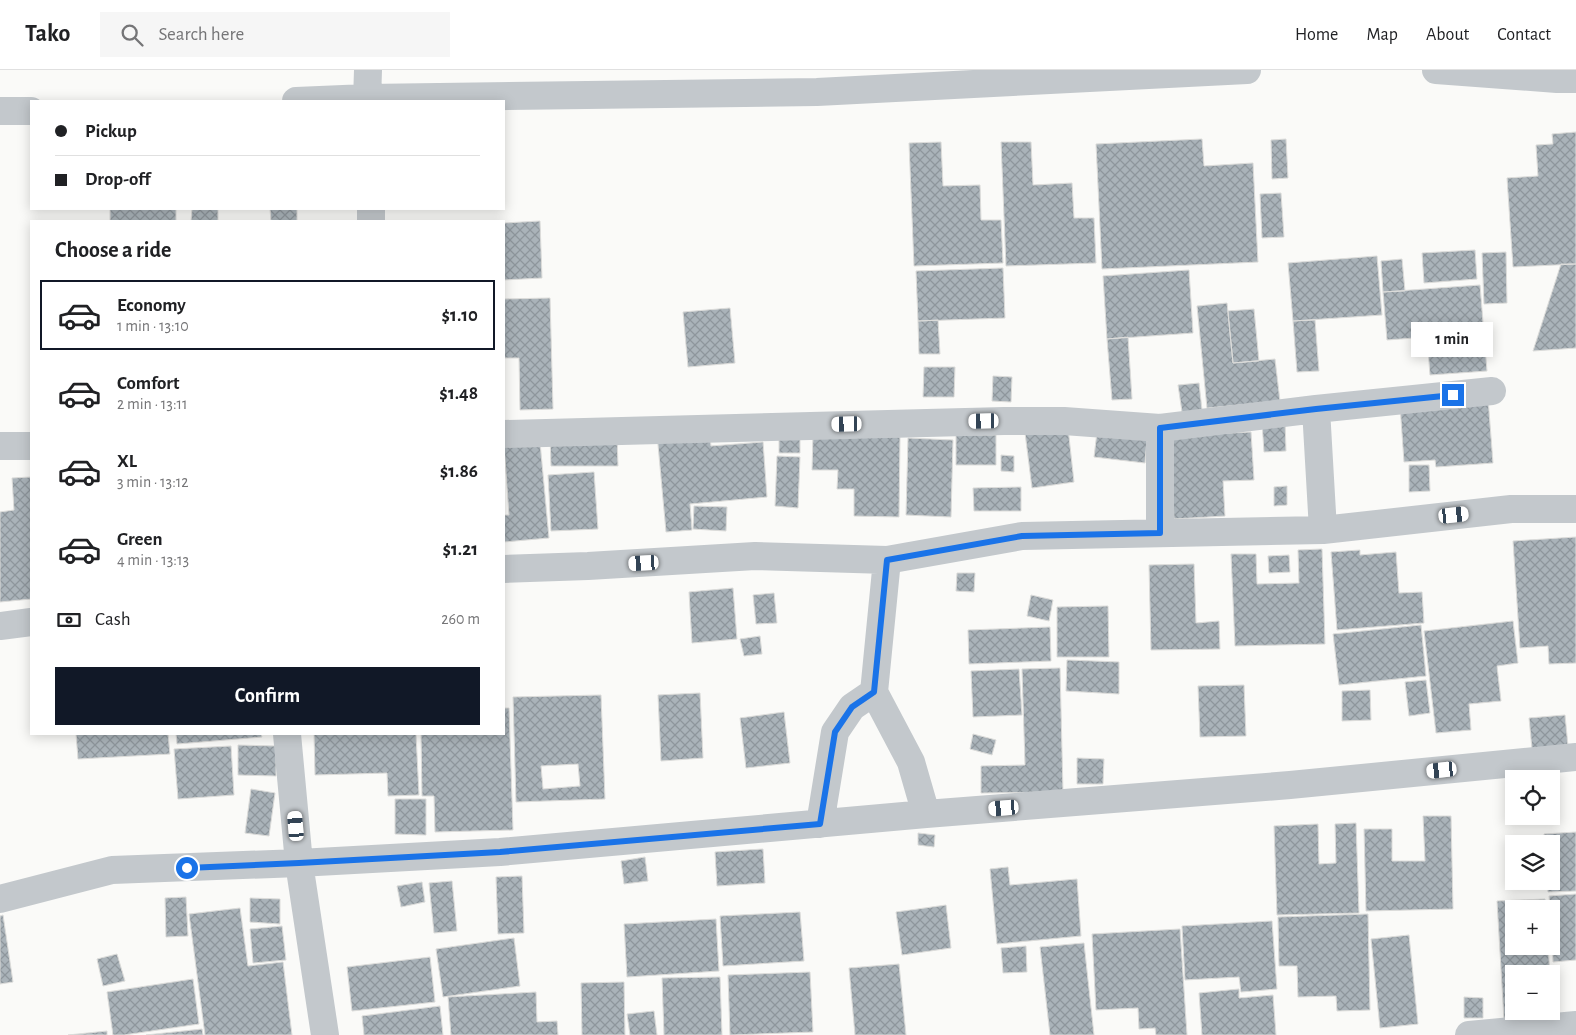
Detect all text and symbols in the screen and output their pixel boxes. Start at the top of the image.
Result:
search box [100,12,450,57]
icon: search [118,21,146,49]
text: Tako [25,22,70,46]
text: Search here [158,25,244,44]
text: Home [1295,26,1338,44]
text: Map [1366,26,1398,44]
text: About [1426,26,1469,44]
text: Contact [1497,26,1551,44]
text: Pickup [85,122,137,141]
text: Drop-off [85,170,150,189]
text: Choose a ride [55,239,171,261]
icon: car [57,293,102,338]
text: Economy [117,296,186,315]
text: $1.10 [442,306,478,325]
text: 1 min · 13:10 [117,318,189,334]
callout: 1 min [1412,322,1494,358]
text: 1 min [1435,331,1469,347]
icon: car [57,371,102,416]
text: Comfort [117,374,179,393]
text: $1.48 [439,384,478,403]
route end [1442,384,1464,406]
text: 2 min · 13:11 [117,396,188,412]
car [968,413,999,429]
car [831,416,862,432]
icon: car [57,449,102,494]
text: XL [117,452,137,471]
text: $1.86 [440,462,478,481]
text: 3 min · 13:12 [117,474,189,490]
car [1438,506,1469,524]
icon: car [57,527,102,572]
text: Green [117,530,163,549]
text: $1.21 [442,540,478,559]
text: 4 min · 13:13 [117,552,189,568]
car [628,555,659,571]
icon: cash [55,606,83,634]
text: Cash [95,610,131,629]
text: 260 m [441,611,480,627]
button: Confirm [55,667,480,725]
car [1426,761,1457,779]
map controls [1505,770,1560,1020]
button: locate [1505,770,1560,825]
car [988,799,1019,817]
car [287,810,304,842]
button: layers [1505,835,1560,890]
route start [176,857,198,879]
button: + [1505,900,1560,955]
button: − [1505,965,1560,1020]

